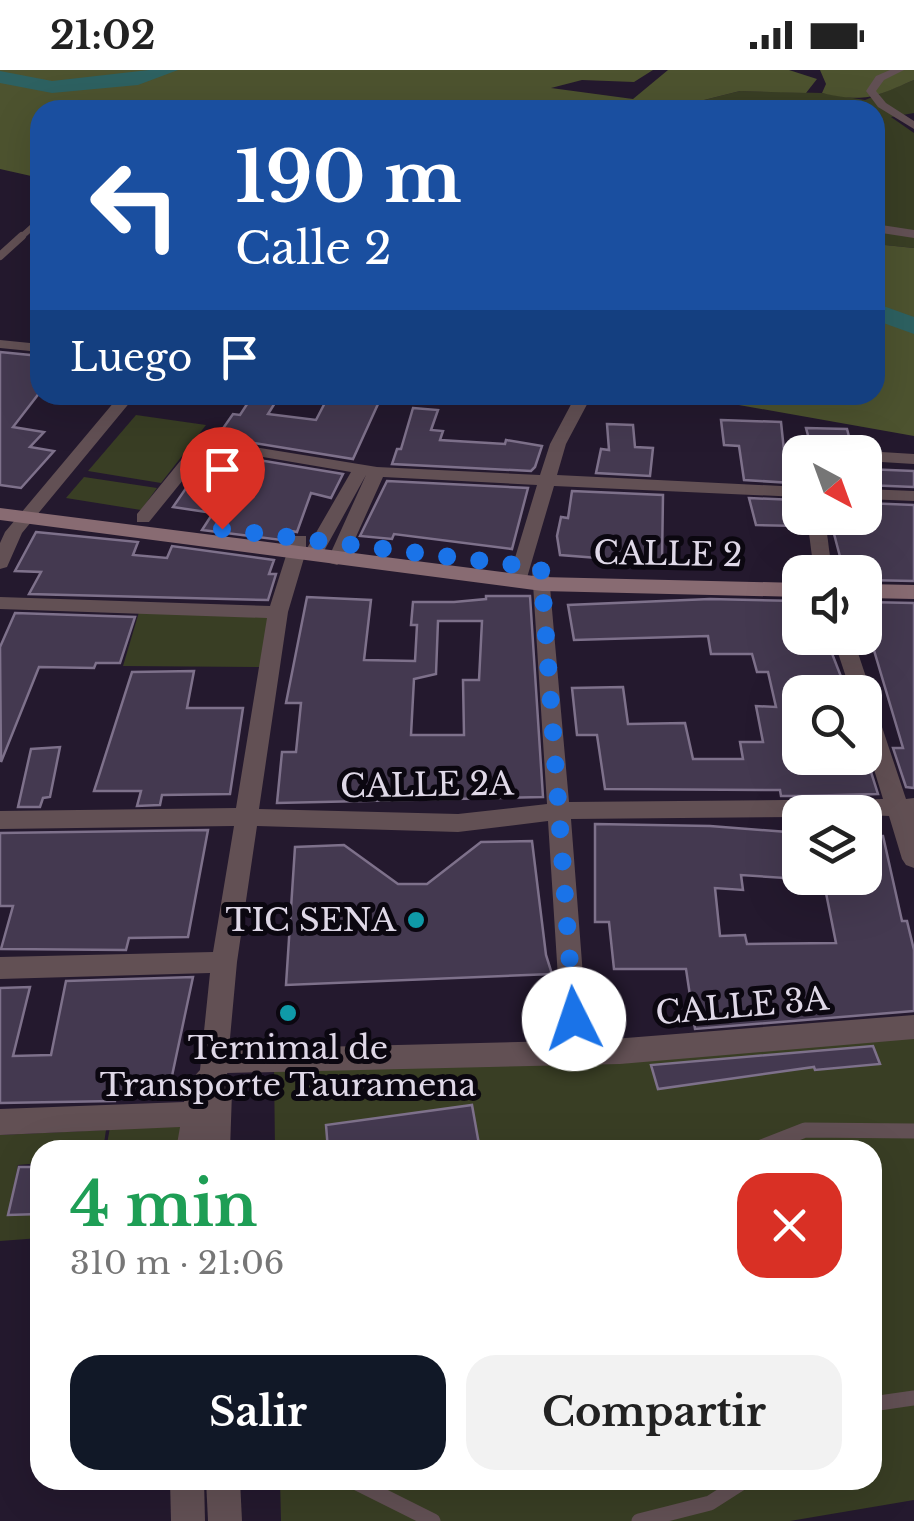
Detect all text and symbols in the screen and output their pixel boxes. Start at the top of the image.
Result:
text: 21:02 [50,12,156,59]
text: 190 m [235,134,462,221]
icon: left [70,140,200,270]
text: Calle 2 [235,220,392,276]
icon: arrive [212,330,267,385]
text: Luego [70,334,192,381]
pin [180,427,265,530]
north arrow [782,435,882,535]
map controls [782,435,882,895]
icon: arrive [195,442,250,497]
street label: CALLE 2 [593,533,743,575]
button: sound [782,555,882,655]
button: search [782,675,882,775]
street label: CALLE 2A [340,763,515,807]
button: layers [782,795,882,895]
place label: TIC SENA [225,900,397,940]
marker: TIC SENA [405,909,427,931]
position arrow [522,967,626,1071]
street label: CALLE 3A [654,978,832,1033]
marker: Ternimal de Transporte Tauramena [277,1002,299,1024]
place label: Ternimal de Transporte Tauramena [100,1028,477,1105]
text: 4 min [70,1168,257,1242]
button: close [737,1173,842,1278]
text: 310 m · 21:06 [70,1243,284,1283]
button: Salir [70,1355,446,1470]
button: Compartir [466,1355,842,1470]

